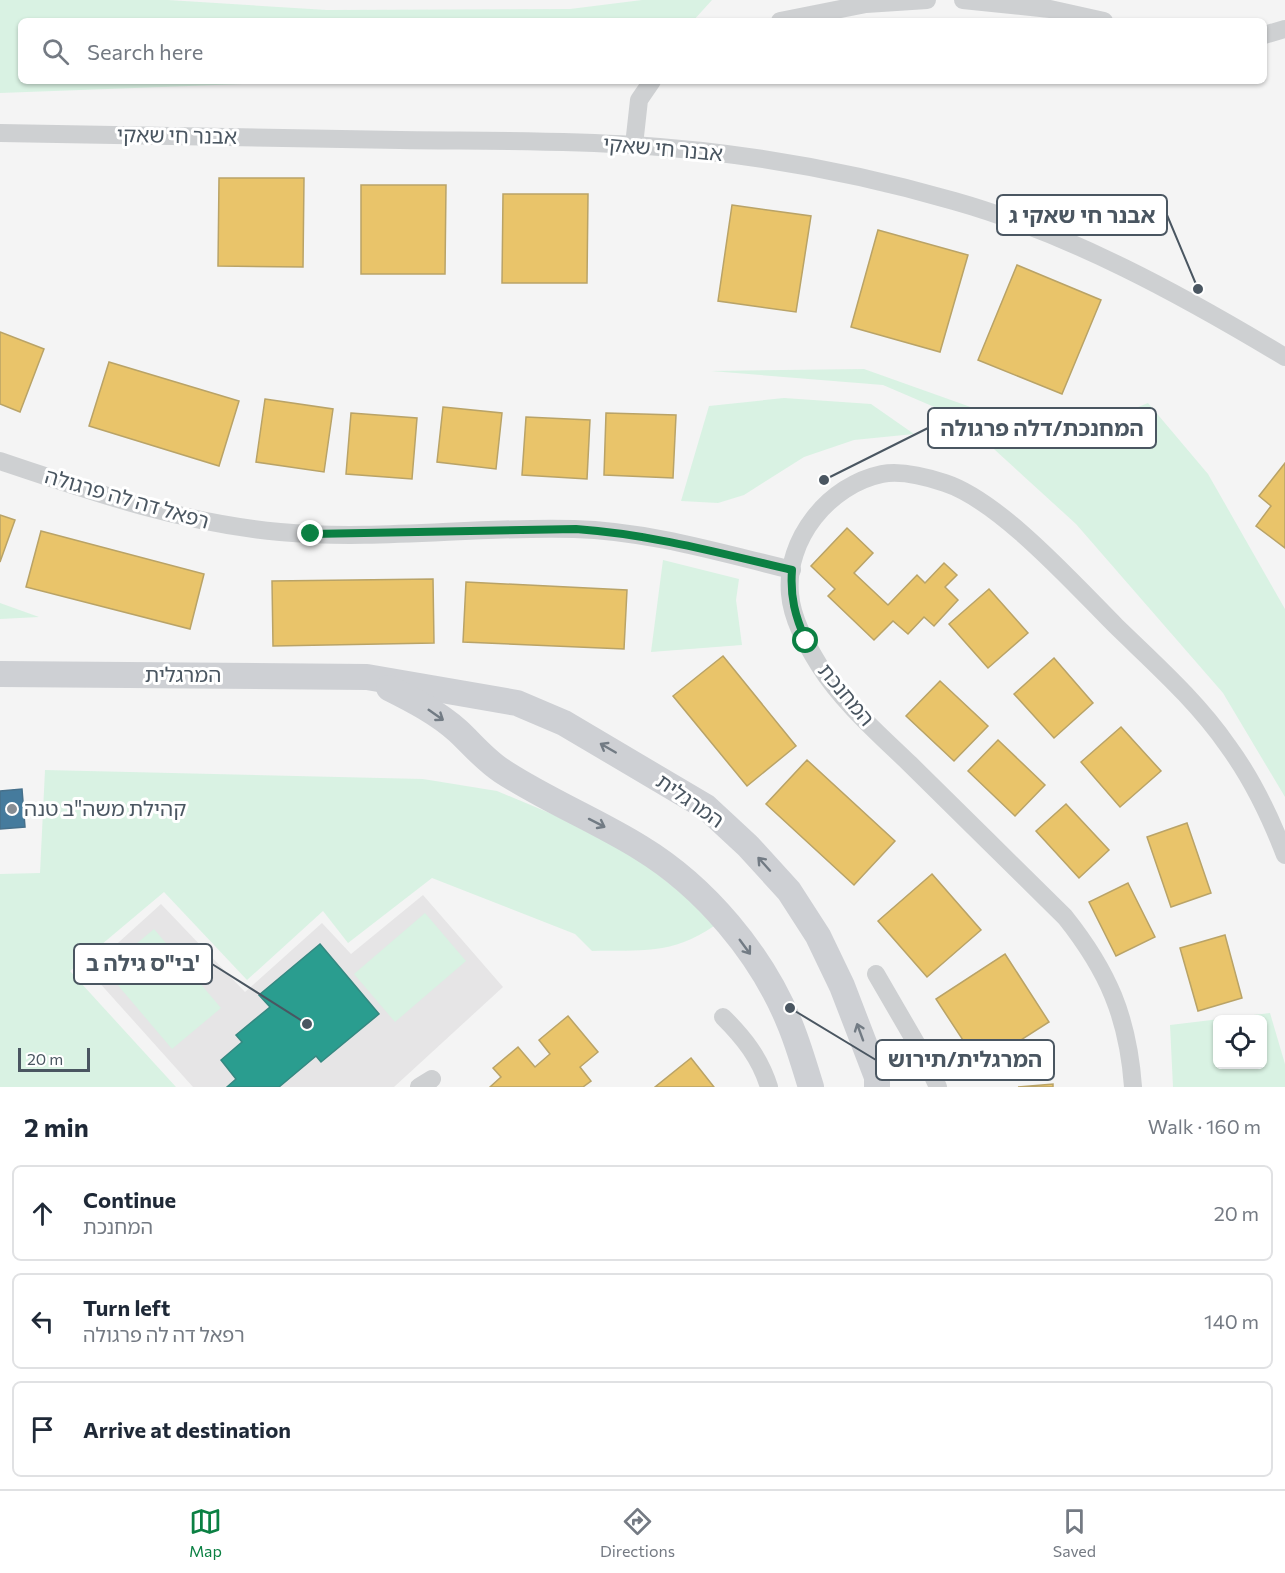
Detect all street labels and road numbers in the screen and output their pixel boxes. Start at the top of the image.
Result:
street label: אבנר חי שאקי [117,121,237,148]
street label: אבנר חי שאקי [602,130,724,165]
street label: רפאל דה לה פרגולה [42,462,212,533]
street label: המחנכת [814,658,880,730]
street label: המרגלית [145,661,221,686]
street label: המרגלית [652,768,729,832]

